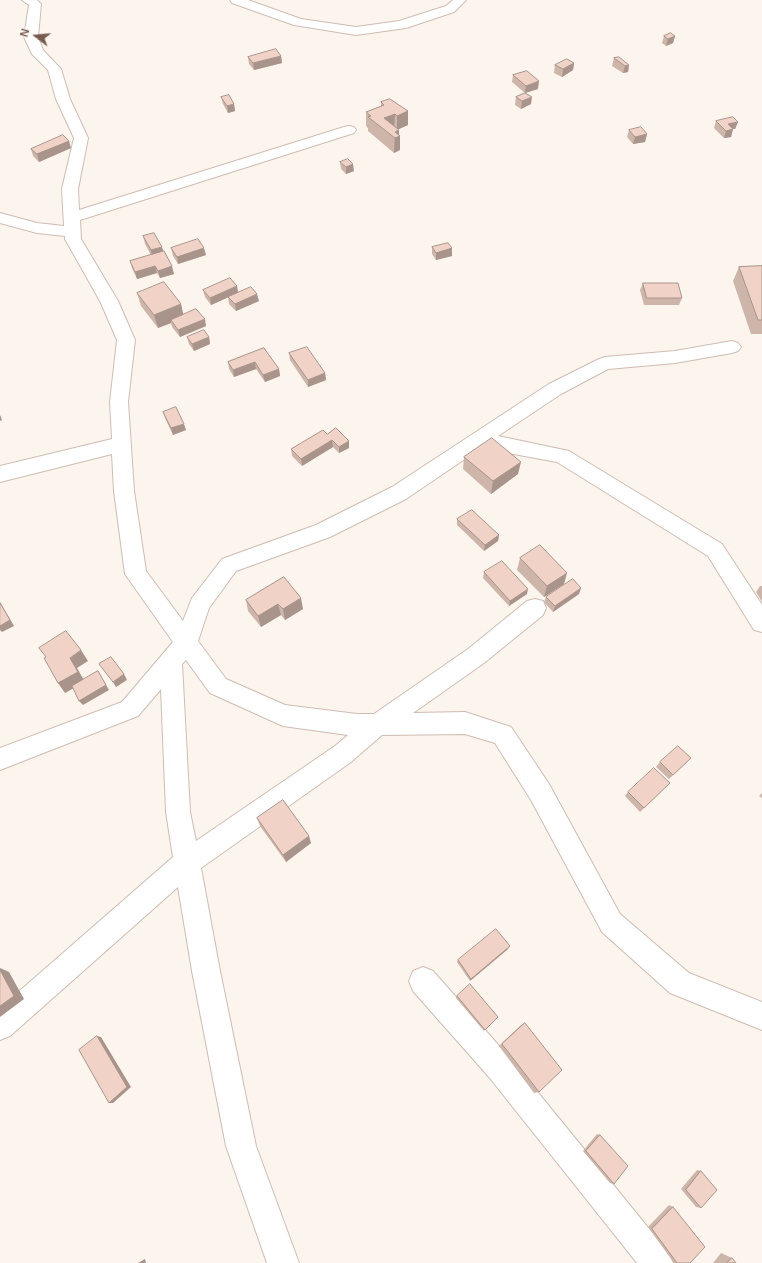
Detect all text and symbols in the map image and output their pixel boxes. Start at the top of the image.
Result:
north arrow [16,16,56,56]
text: N [18,27,31,38]

